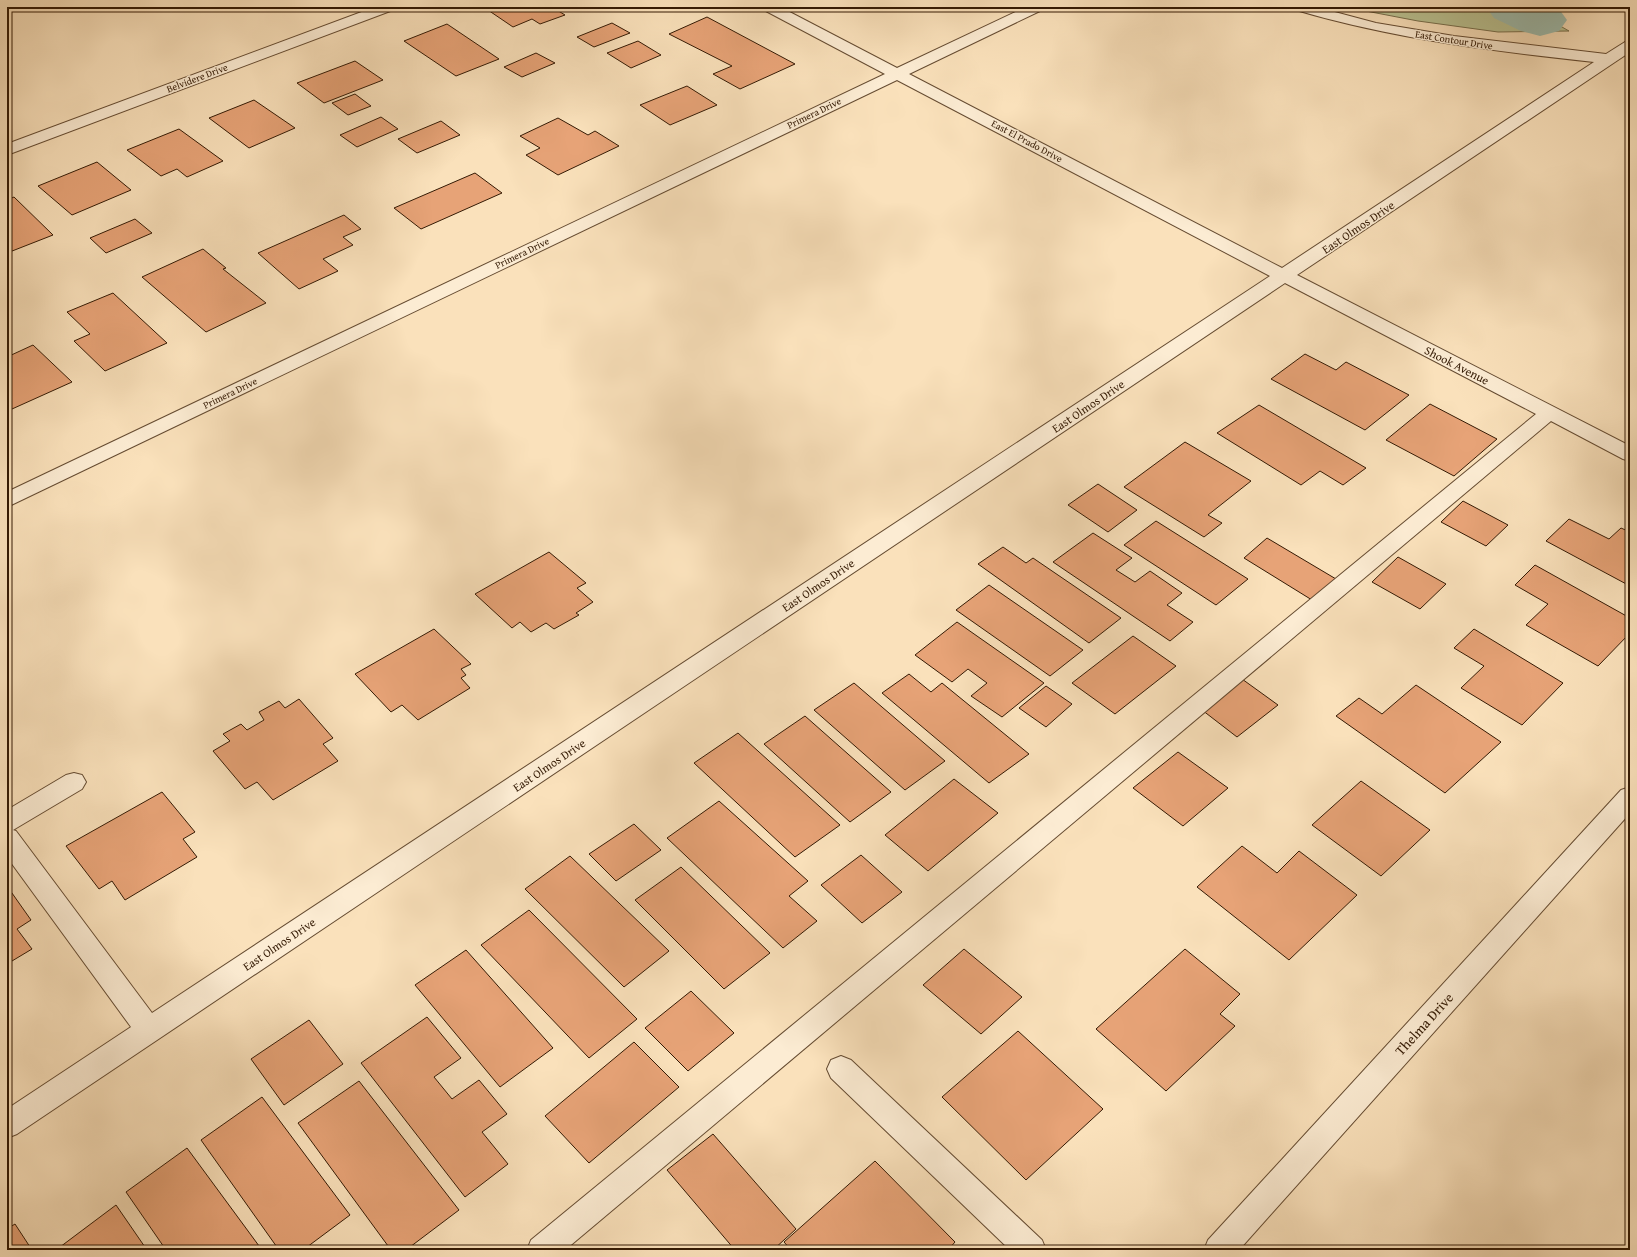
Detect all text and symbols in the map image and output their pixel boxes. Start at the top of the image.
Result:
street label: East Contour Drive [1414,26,1494,54]
street label: Belvidere Drive [164,59,230,97]
street label: Primera Drive [784,93,844,133]
street label: East El Prado Drive [989,116,1066,166]
street label: East Olmos Drive [1318,196,1398,258]
street label: Primera Drive [492,233,552,273]
street label: Shook Avenue [1422,341,1493,389]
street label: Primera Drive [200,373,260,413]
street label: East Olmos Drive [1048,375,1128,437]
street label: East Olmos Drive [778,554,858,616]
street label: East Olmos Drive [509,734,589,796]
street label: East Olmos Drive [239,913,319,975]
street label: Thelma Drive [1390,988,1458,1060]

